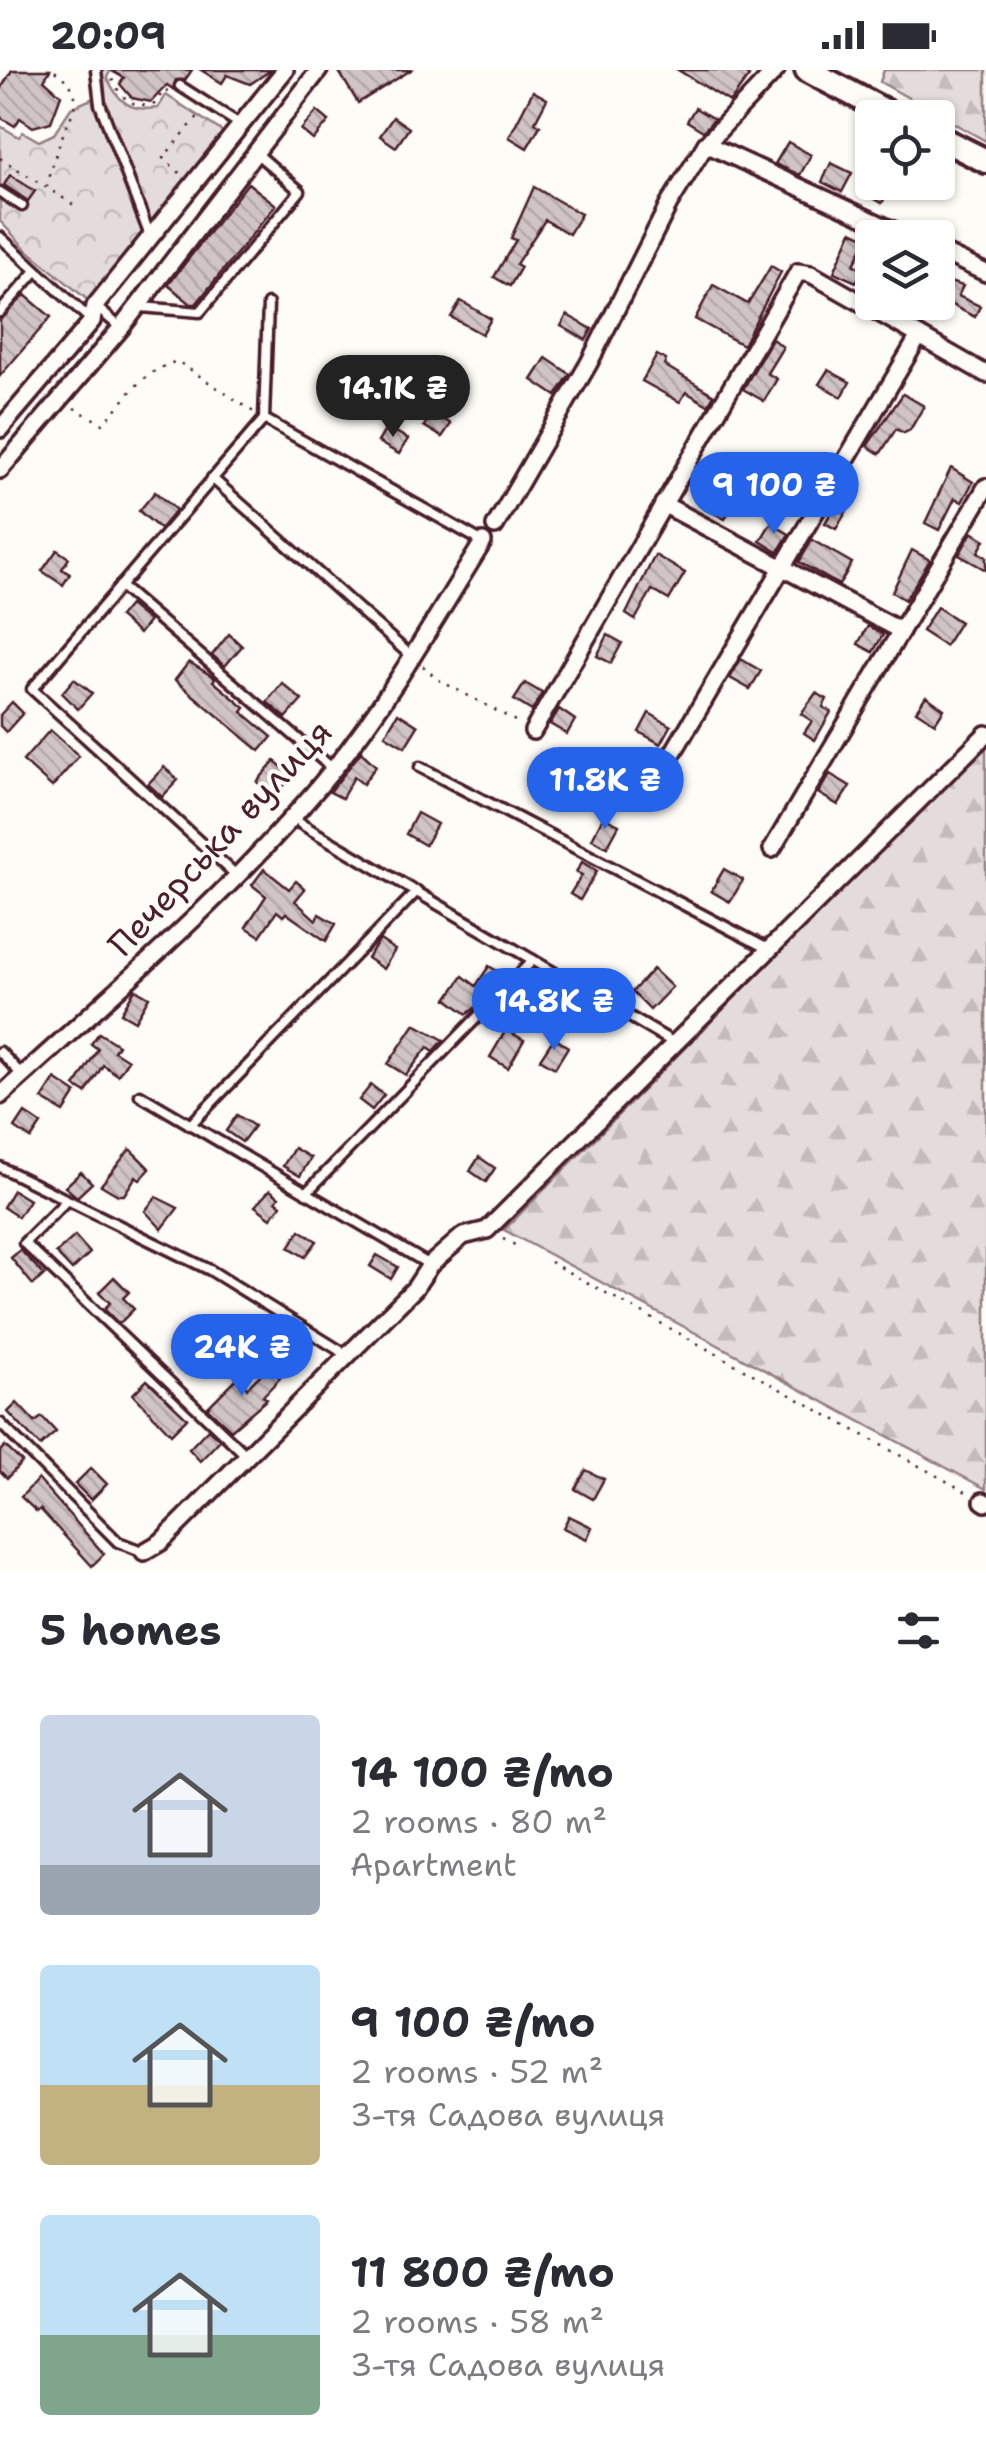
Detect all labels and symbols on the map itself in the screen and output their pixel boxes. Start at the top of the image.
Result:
pin: 14.1K ₴ [301,355,485,440]
pin: 9 100 ₴ [682,452,866,537]
street label: Печерська вулиця [97,709,342,967]
pin: 11.8K ₴ [513,747,697,832]
pin: 14.8K ₴ [462,968,646,1053]
pin: 24K ₴ [172,1314,312,1399]

